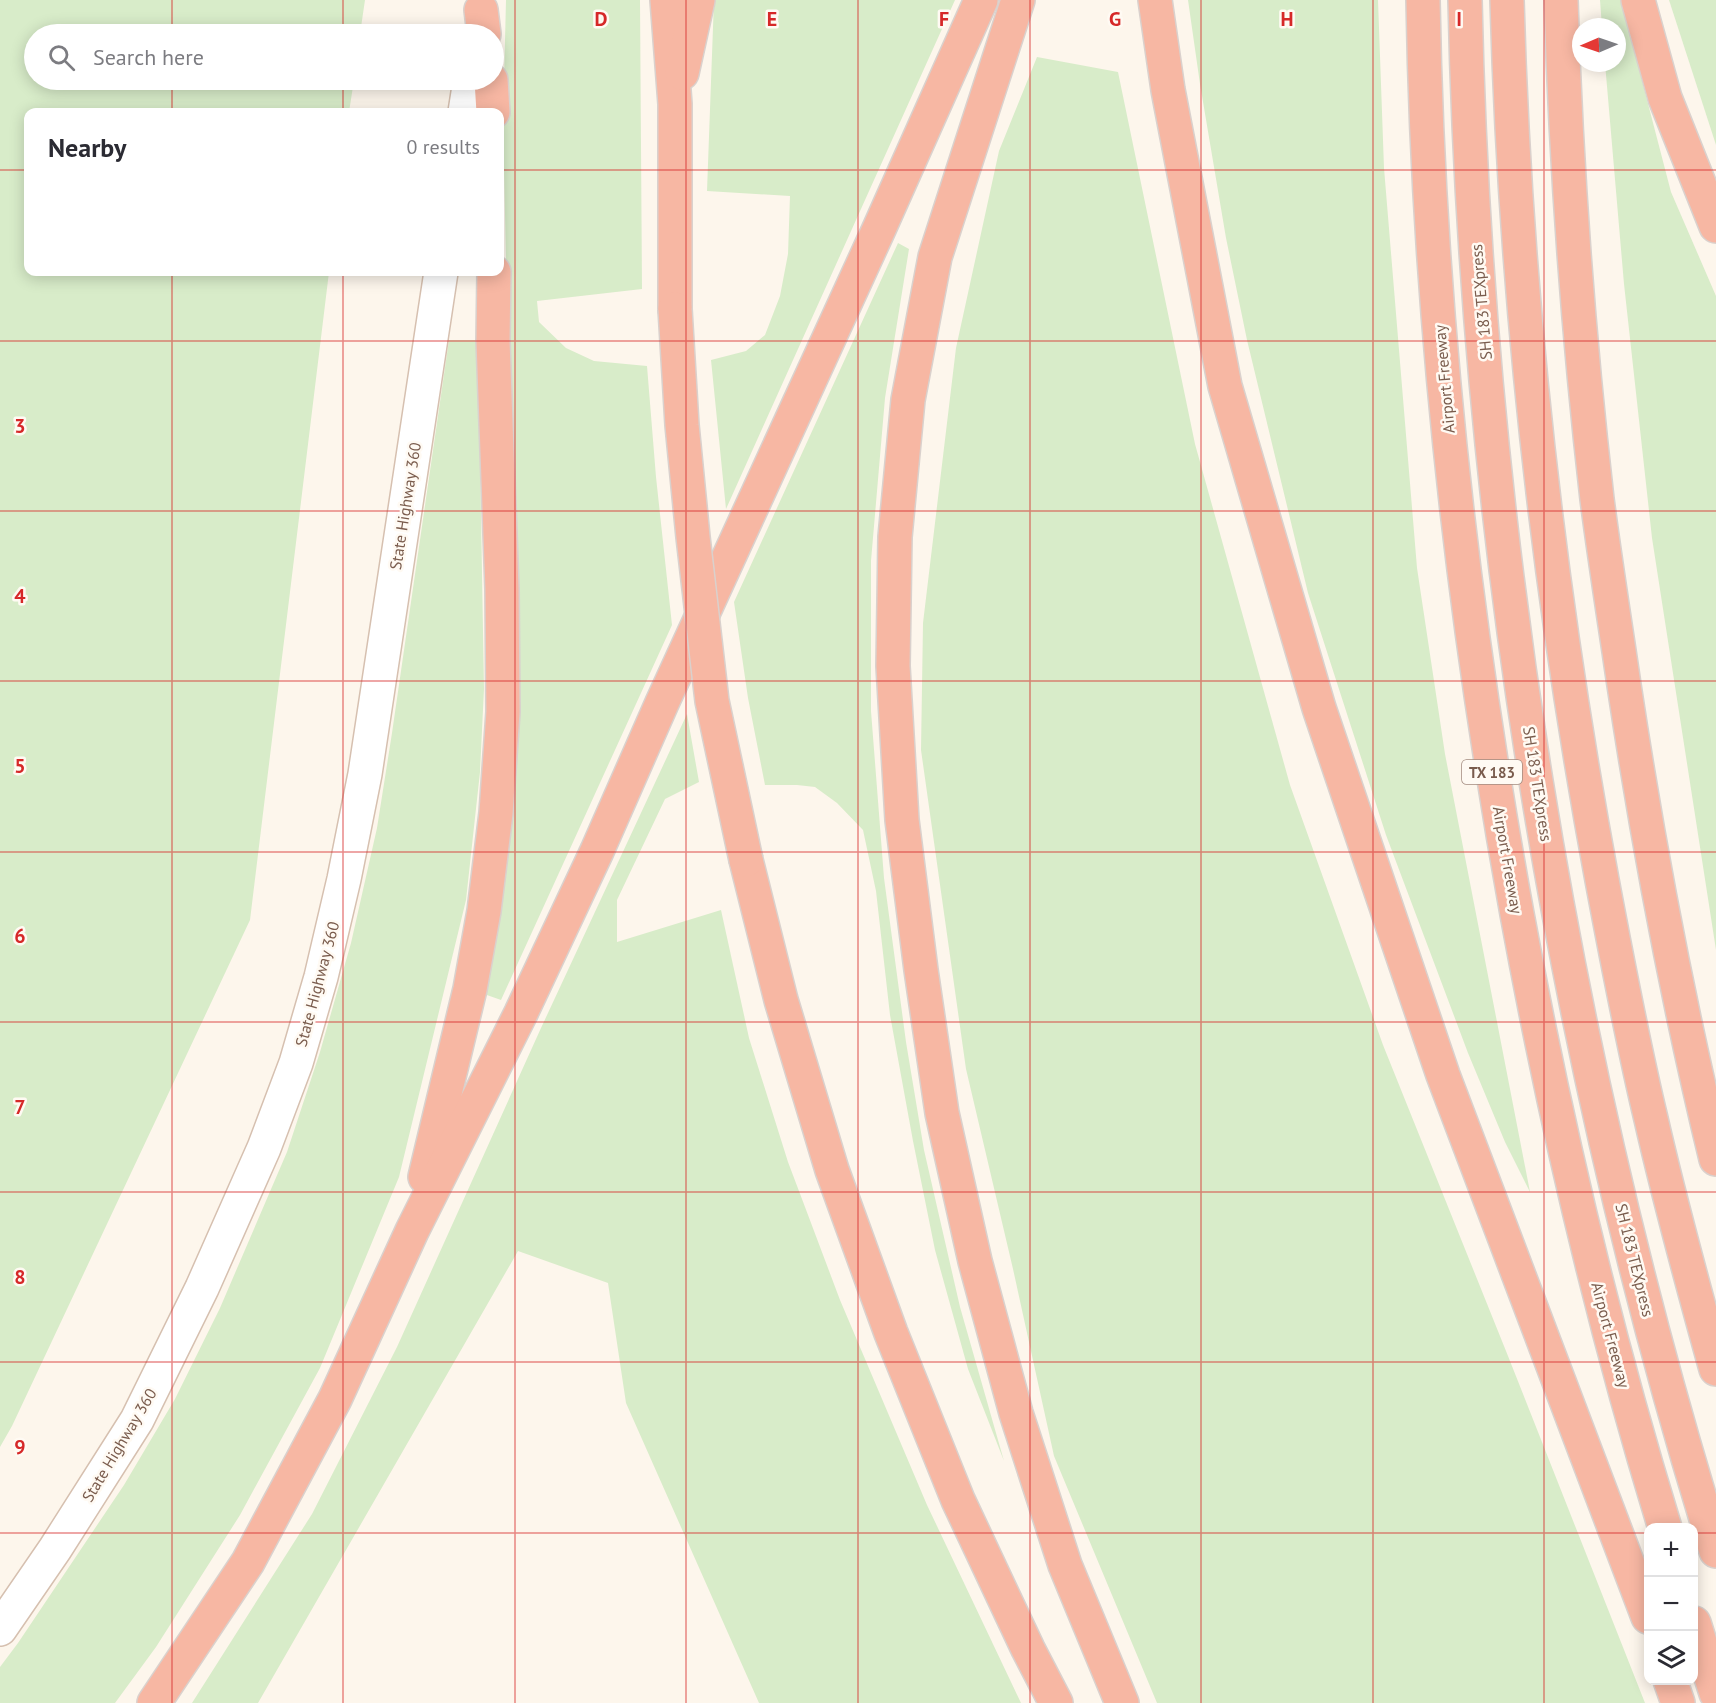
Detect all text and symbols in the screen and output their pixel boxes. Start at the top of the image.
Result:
text: D [595,6,608,32]
text: E [767,6,777,32]
text: F [939,6,949,32]
text: G [1109,6,1121,32]
text: H [1280,6,1294,32]
text: I [1456,6,1462,32]
north arrow [1572,18,1626,72]
search box [24,24,504,90]
icon: search [45,41,78,74]
text: Search here [93,43,204,71]
text: Nearby [48,131,126,164]
text: 0 results [407,134,480,160]
street label: SH 183 TEXpress [1466,243,1496,361]
street label: Airport Freeway [1429,323,1459,434]
text: 3 [14,413,26,439]
street label: State Highway 360 [385,441,425,571]
text: 4 [14,583,26,609]
street label: SH 183 TEXpress [1519,725,1557,843]
text: 5 [14,753,26,779]
road number: TX 183 [1462,760,1522,784]
street label: Airport Freeway [1489,805,1527,916]
street label: State Highway 360 [291,919,343,1049]
text: 6 [14,923,26,949]
text: 7 [14,1094,26,1120]
street label: SH 183 TEXpress [1611,1201,1659,1319]
text: 8 [14,1264,26,1290]
street label: Airport Freeway [1587,1280,1635,1391]
street label: State Highway 360 [77,1384,161,1505]
text: 9 [14,1434,26,1460]
map controls [1644,1523,1698,1685]
button: + [1644,1523,1698,1577]
button: − [1644,1577,1698,1631]
button: layers [1644,1631,1698,1685]

